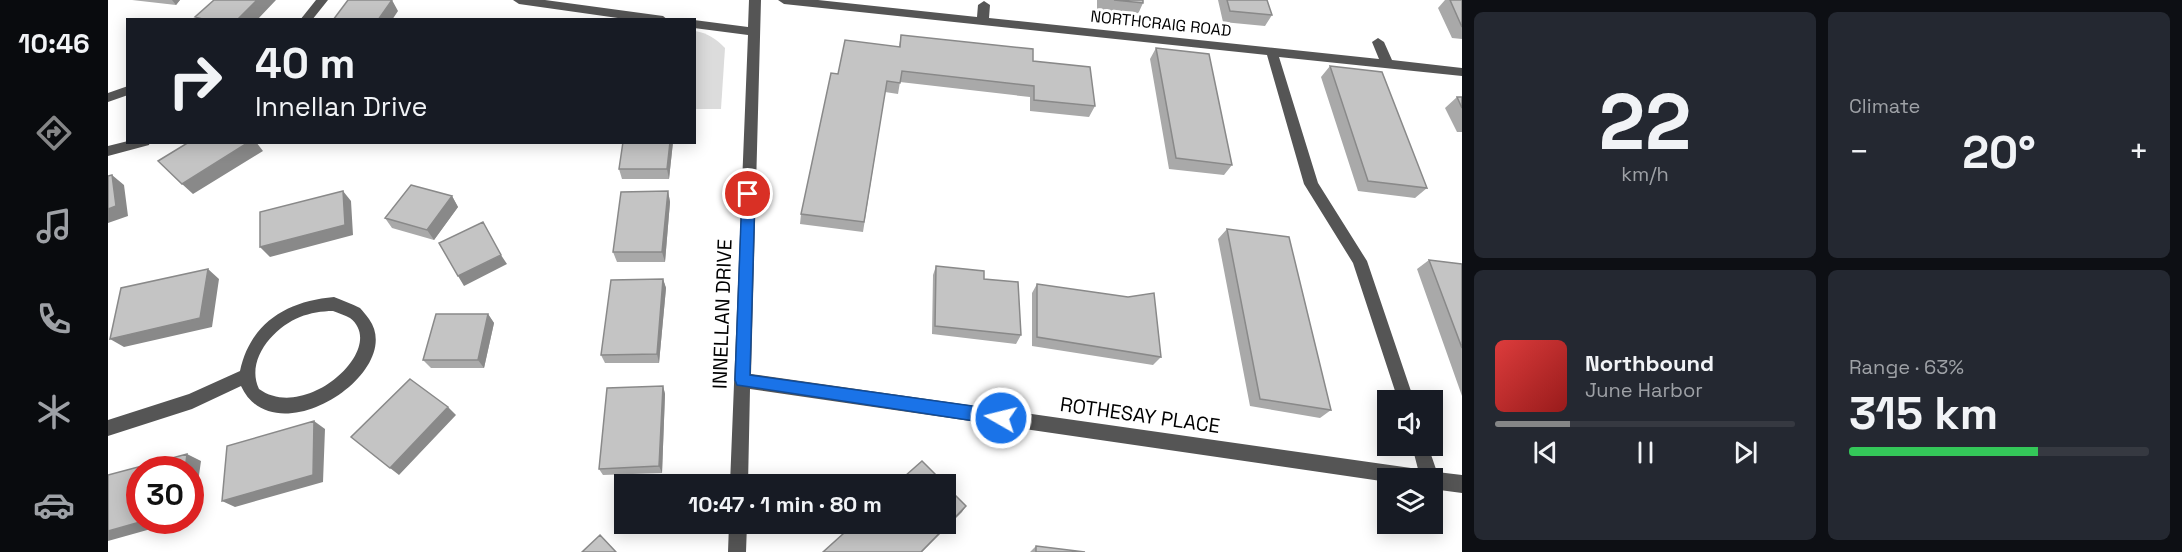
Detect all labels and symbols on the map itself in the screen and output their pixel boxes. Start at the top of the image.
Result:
street label: NORTHCRAIG ROAD [1089,6,1232,41]
pin [722,168,773,219]
street label: INNELLAN DRIVE [706,239,738,389]
position arrow [969,386,1033,450]
street label: ROTHESAY PLACE [1058,391,1222,439]
speed limit sign: 30 [126,456,204,534]

